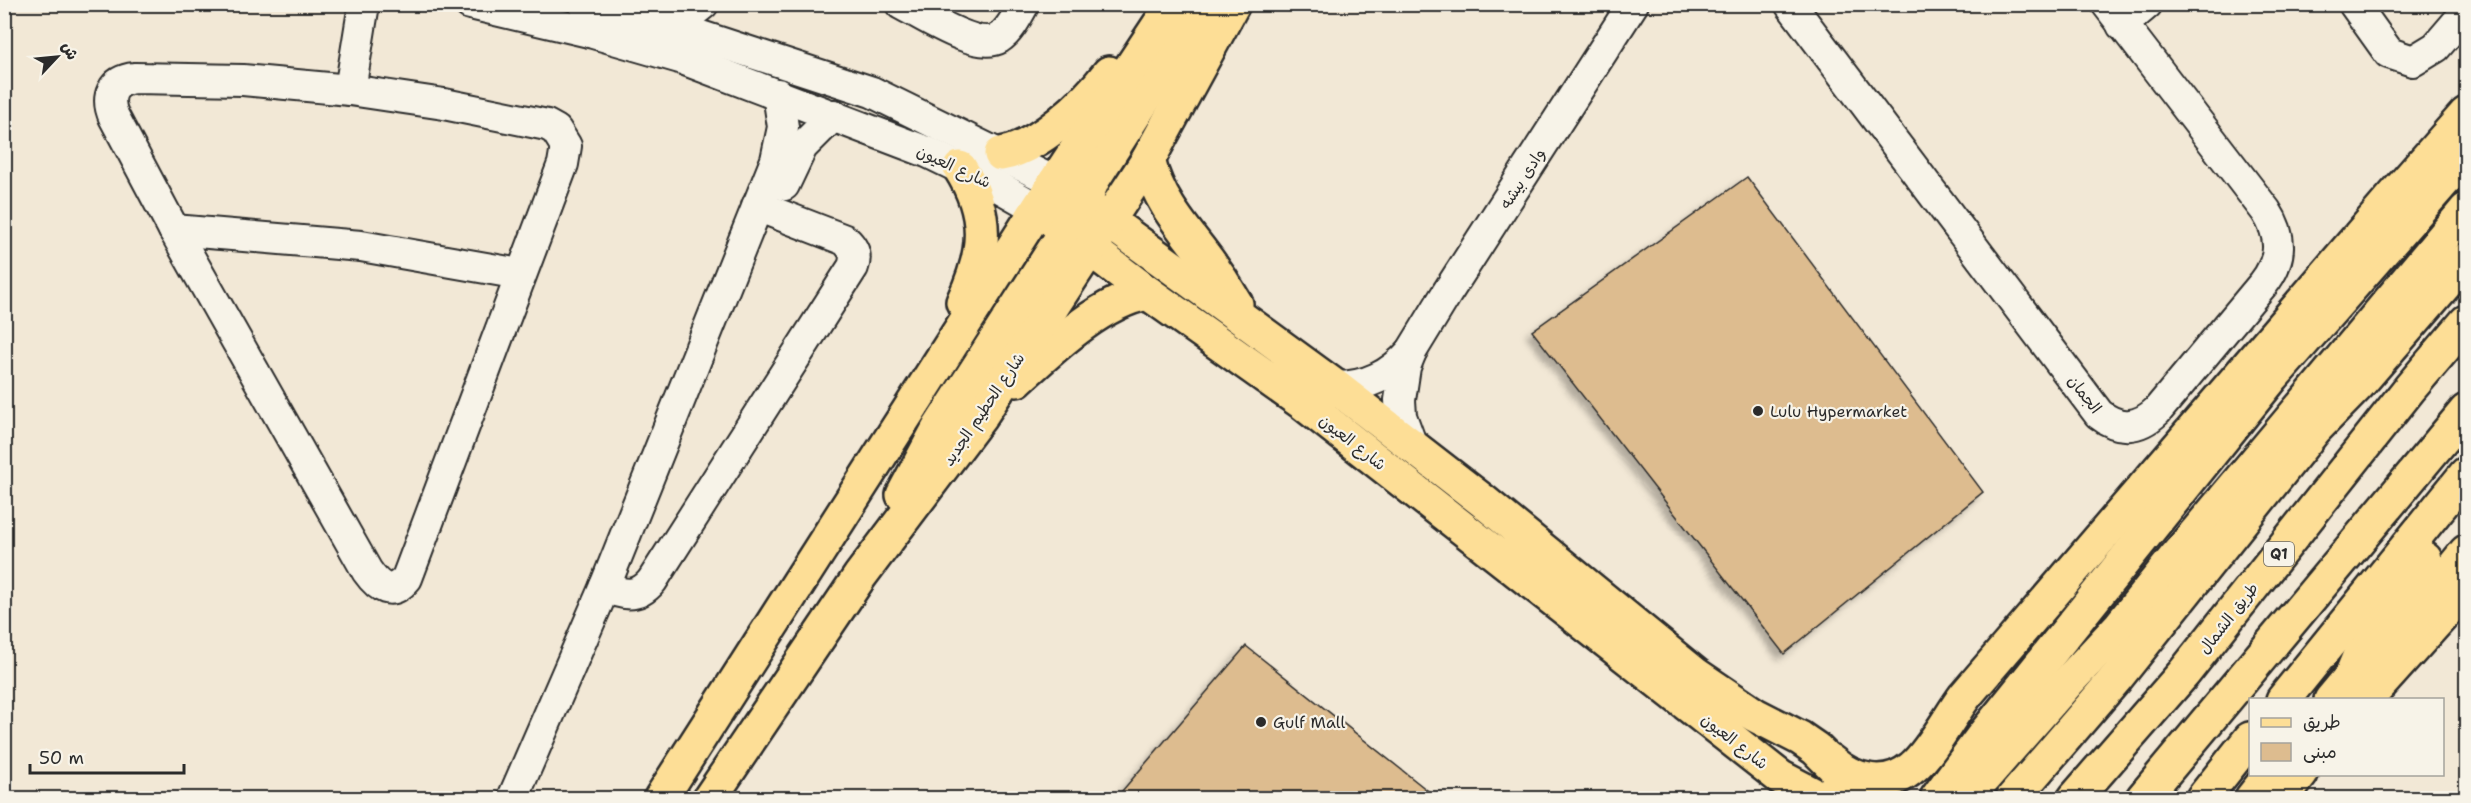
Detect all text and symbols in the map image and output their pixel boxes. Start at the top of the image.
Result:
north arrow [27,27,87,87]
text: ش [57,38,83,63]
street label: شارع العيون [913,140,994,194]
street label: وادى بيشه [1495,144,1550,213]
street label: شارع الحطيم الجديد [938,348,1031,471]
street label: الجمان [2063,371,2106,418]
place label: Lulu Hypermarket [1770,401,1907,422]
marker: Lulu Hypermarket [1751,404,1765,418]
street label: شارع العيون [1314,410,1390,476]
road number: Q1 [2264,542,2294,566]
street label: طريق الشمال [2194,578,2263,658]
legend [2249,698,2444,776]
street label: شارع العيون [1696,709,1772,775]
text: طريق [2303,710,2341,734]
place label: Gulf Mall [1273,712,1346,733]
marker: Gulf Mall [1254,715,1268,729]
scale bar [30,737,184,775]
text: مبنى [2303,740,2337,764]
text: 50 m [39,746,84,770]

